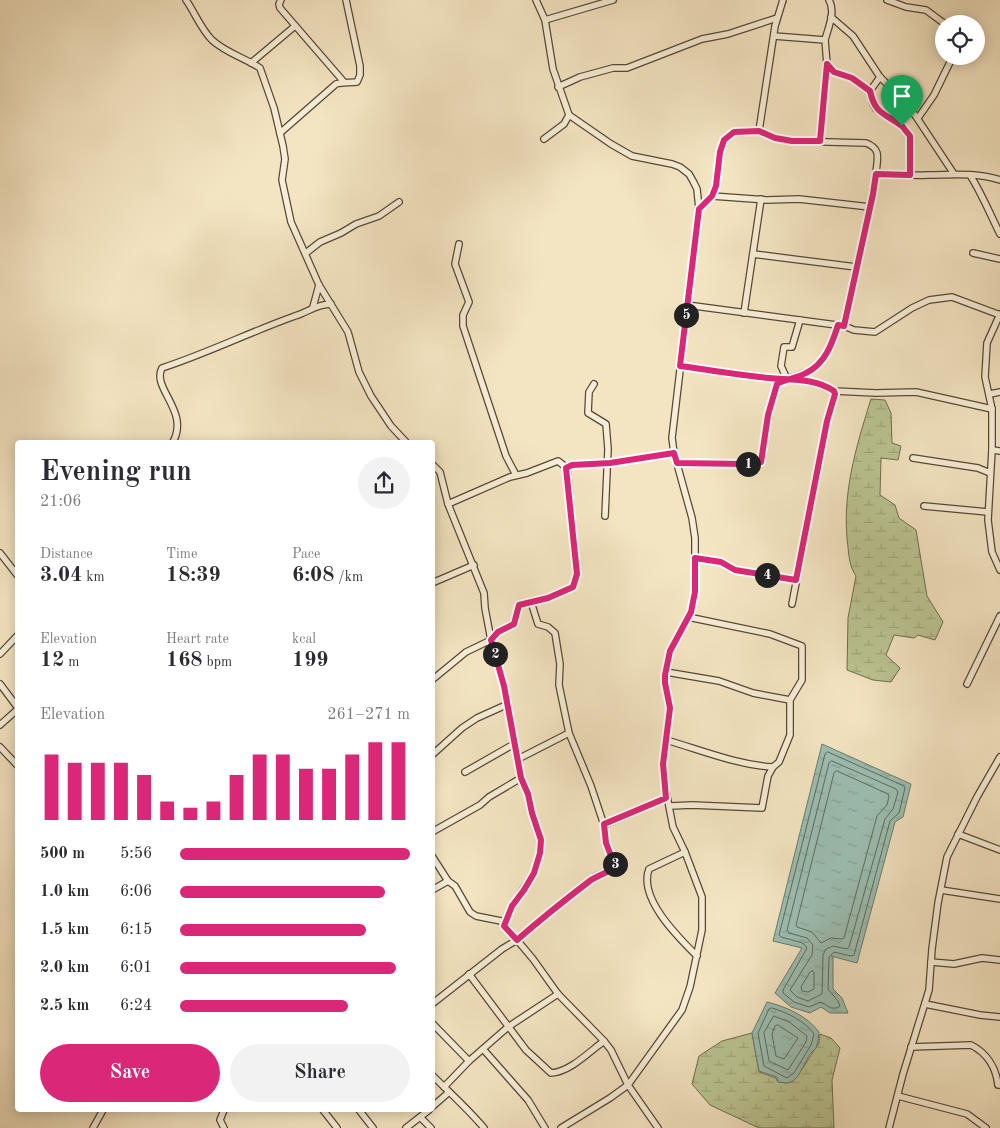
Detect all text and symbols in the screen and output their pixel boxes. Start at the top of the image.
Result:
map controls [935,15,985,65]
button: locate [935,15,985,65]
pin [881,75,923,126]
icon: arrive [888,82,916,110]
pin: 5 [674,302,698,328]
text: 5 [682,308,691,322]
pin: 1 [736,452,760,476]
button: share [358,457,410,509]
text: 1 [744,457,753,471]
text: Evening run [40,459,192,487]
text: 21:06 [40,494,82,510]
text: Distance [40,547,93,561]
text: Time [166,547,197,561]
text: Pace [292,547,320,561]
pin: 4 [754,562,780,588]
text: 3.04 [40,565,82,586]
text: 18:39 [166,565,221,586]
text: 6:08 [292,565,334,586]
text: 4 [763,568,772,582]
text: km [82,570,105,584]
text: /km [334,570,363,584]
text: Elevation [40,632,97,646]
text: Heart rate [166,632,229,646]
text: kcal [292,632,316,646]
pin: 2 [482,642,508,666]
text: 2 [491,647,500,661]
text: 12 [40,650,64,671]
text: 168 [166,650,203,671]
text: 199 [292,650,329,671]
text: m [64,655,79,669]
text: bpm [203,655,232,669]
text: Elevation [40,707,105,723]
text: 261–271 m [327,707,410,723]
text: 500 m [40,846,85,862]
text: 5:56 [120,846,152,862]
pin: 3 [602,852,628,876]
text: 3 [611,857,620,871]
text: 1.0 km [40,884,89,900]
text: 6:06 [120,884,152,900]
text: 1.5 km [40,922,89,938]
text: 6:15 [120,922,152,938]
text: 2.0 km [40,960,89,976]
text: 6:01 [120,960,152,976]
text: 2.5 km [40,998,89,1014]
text: 6:24 [120,998,152,1014]
button: Save [40,1044,220,1102]
button: Share [230,1044,410,1102]

